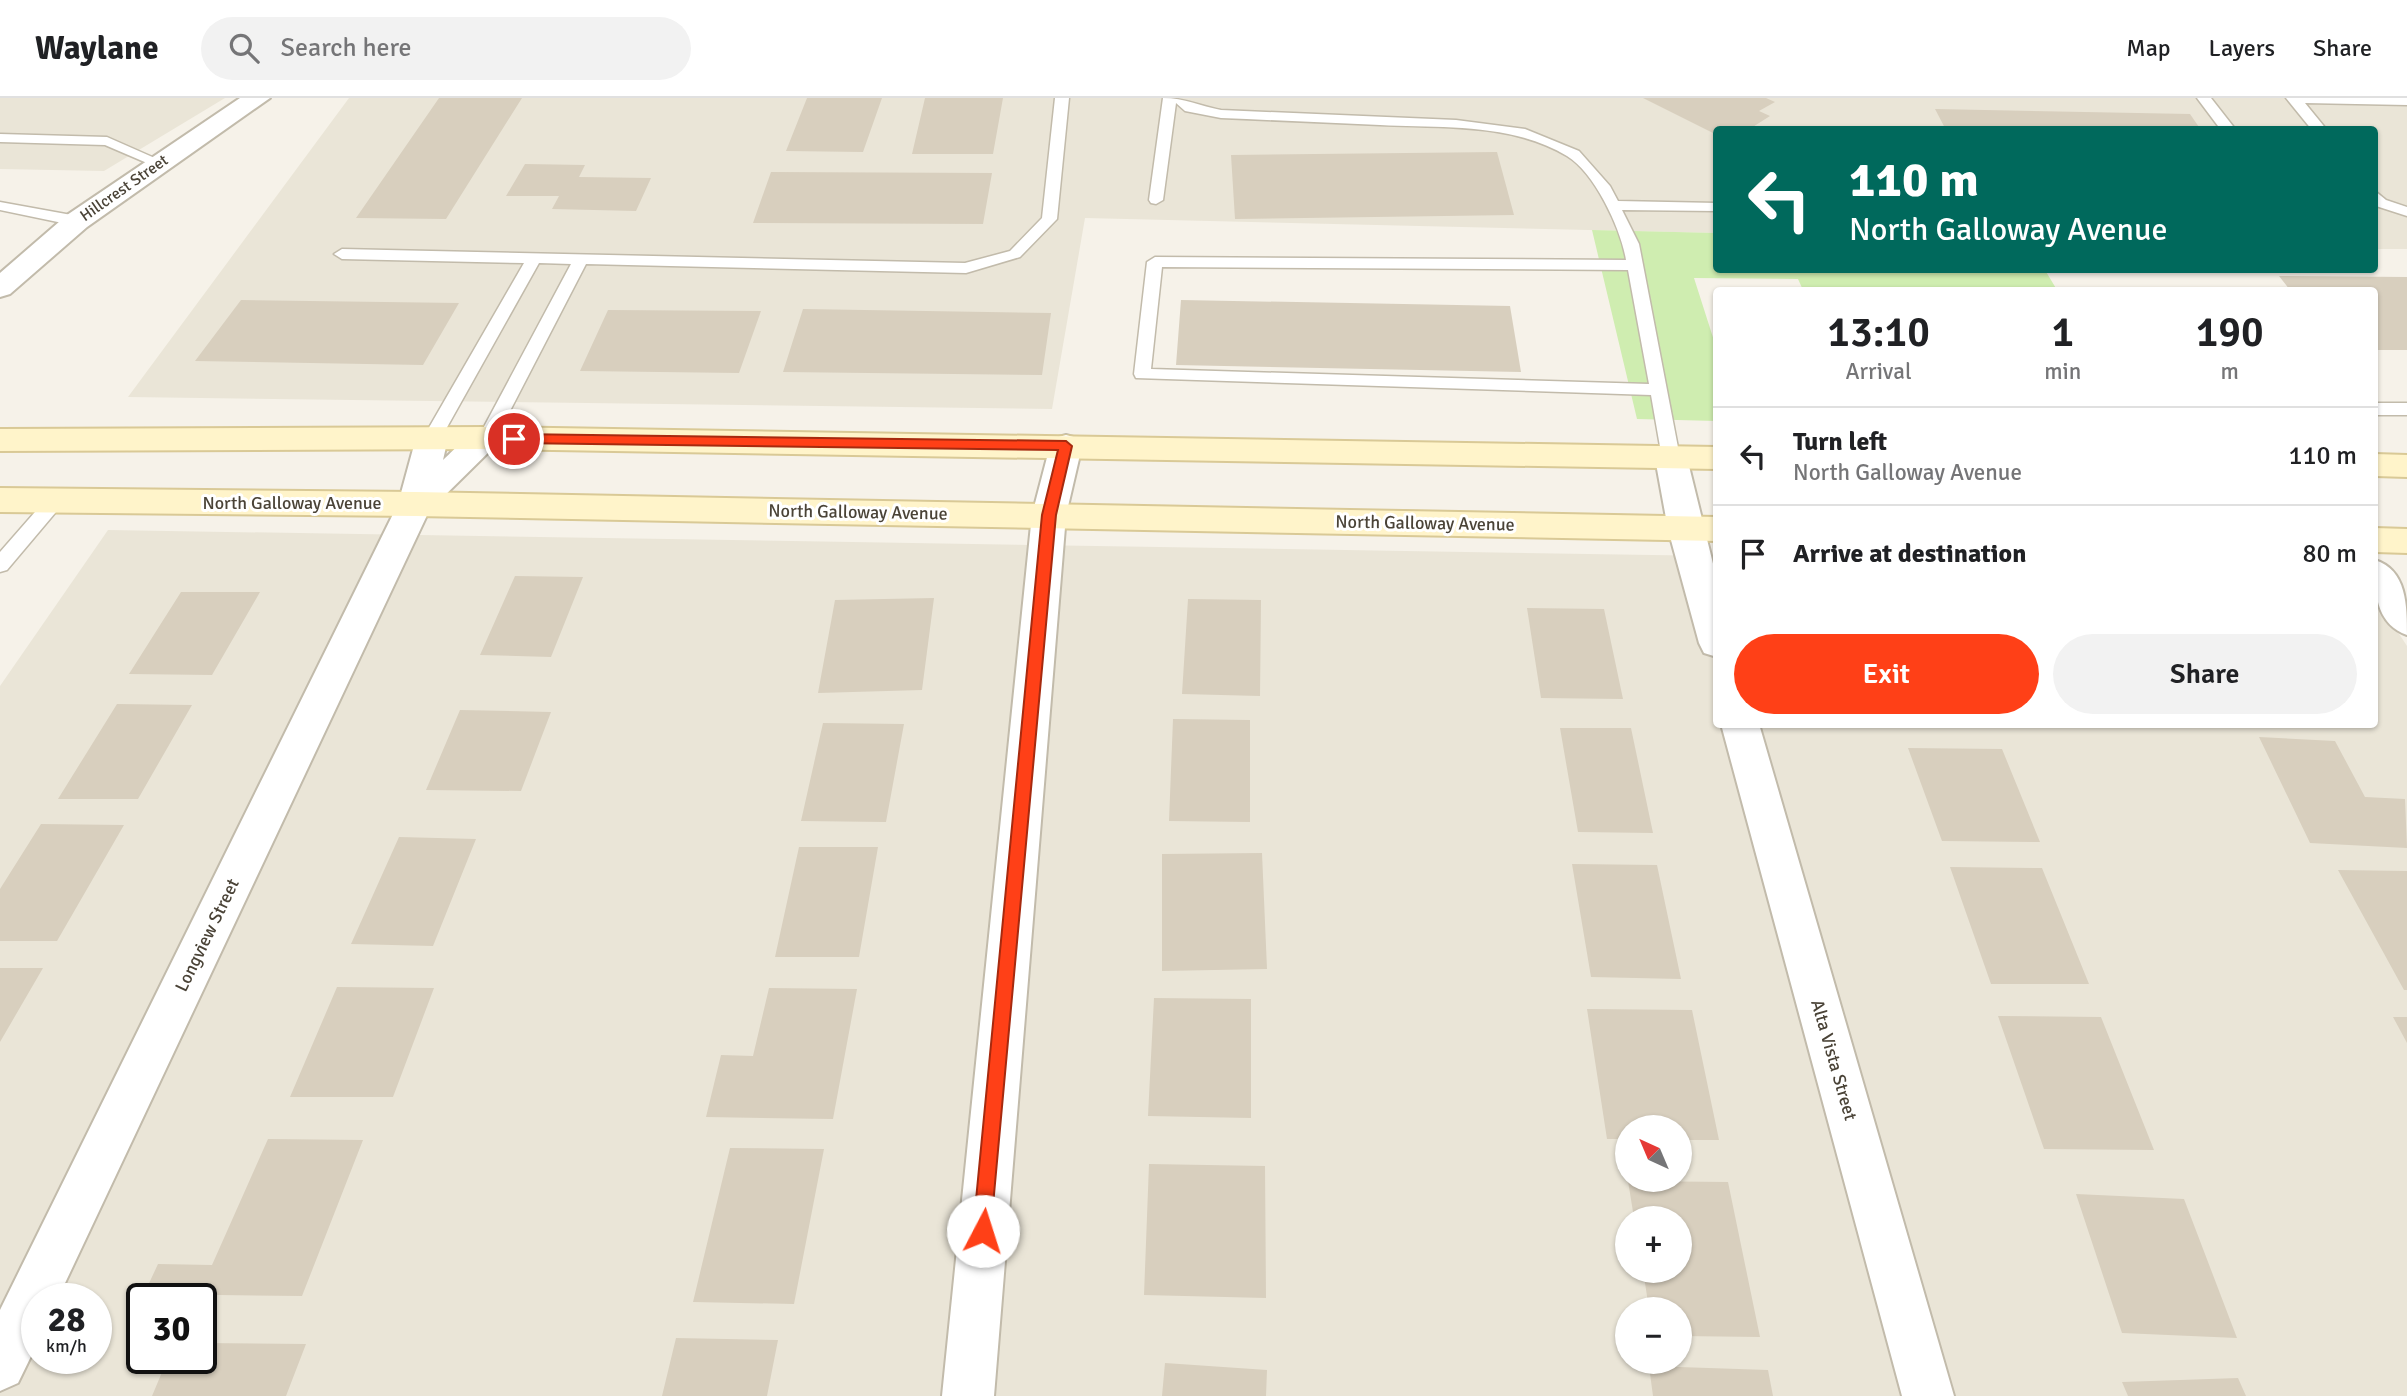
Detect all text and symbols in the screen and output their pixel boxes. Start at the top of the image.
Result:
search box [201,17,691,80]
text: Waylane [35,28,159,69]
icon: search [225,29,263,67]
text: Search here [281,32,412,64]
text: Map [2126,33,2171,63]
text: Layers [2209,33,2275,63]
text: Share [2313,33,2372,63]
street label: Hillcrest Street [76,150,172,226]
text: 110 m [1849,150,1979,210]
icon: left [1734,154,1825,245]
text: North Galloway Avenue [1849,210,2167,249]
text: 13:10 [1827,307,1930,358]
text: 1 [2051,307,2074,358]
text: 190 [2196,307,2264,358]
text: Arrival [1845,357,1912,386]
text: min [2044,357,2081,386]
text: m [2220,357,2239,386]
pin [484,409,544,469]
icon: arrive [495,420,533,458]
text: Turn left [1793,426,1887,458]
icon: left [1734,437,1772,475]
text: 110 m [2288,440,2357,472]
text: North Galloway Avenue [1793,458,2022,487]
street label: North Galloway Avenue [202,492,382,514]
street label: North Galloway Avenue [768,499,948,525]
street label: North Galloway Avenue [1335,510,1515,536]
icon: arrive [1734,535,1772,573]
text: Arrive at destination [1793,538,2026,570]
text: 80 m [2302,538,2357,570]
button: Exit [1734,634,2039,714]
button: Share [2053,634,2357,714]
street label: Longview Street [170,875,244,995]
street label: Alta Vista Street [1806,997,1862,1123]
north arrow [1615,1115,1692,1192]
map controls [1615,1115,1692,1374]
position arrow [946,1194,1020,1268]
button: + [1615,1206,1692,1283]
speed limit sign: 30 [126,1283,217,1374]
button: − [1615,1297,1692,1374]
text: 28 [48,1298,85,1341]
text: km/h [46,1335,87,1357]

